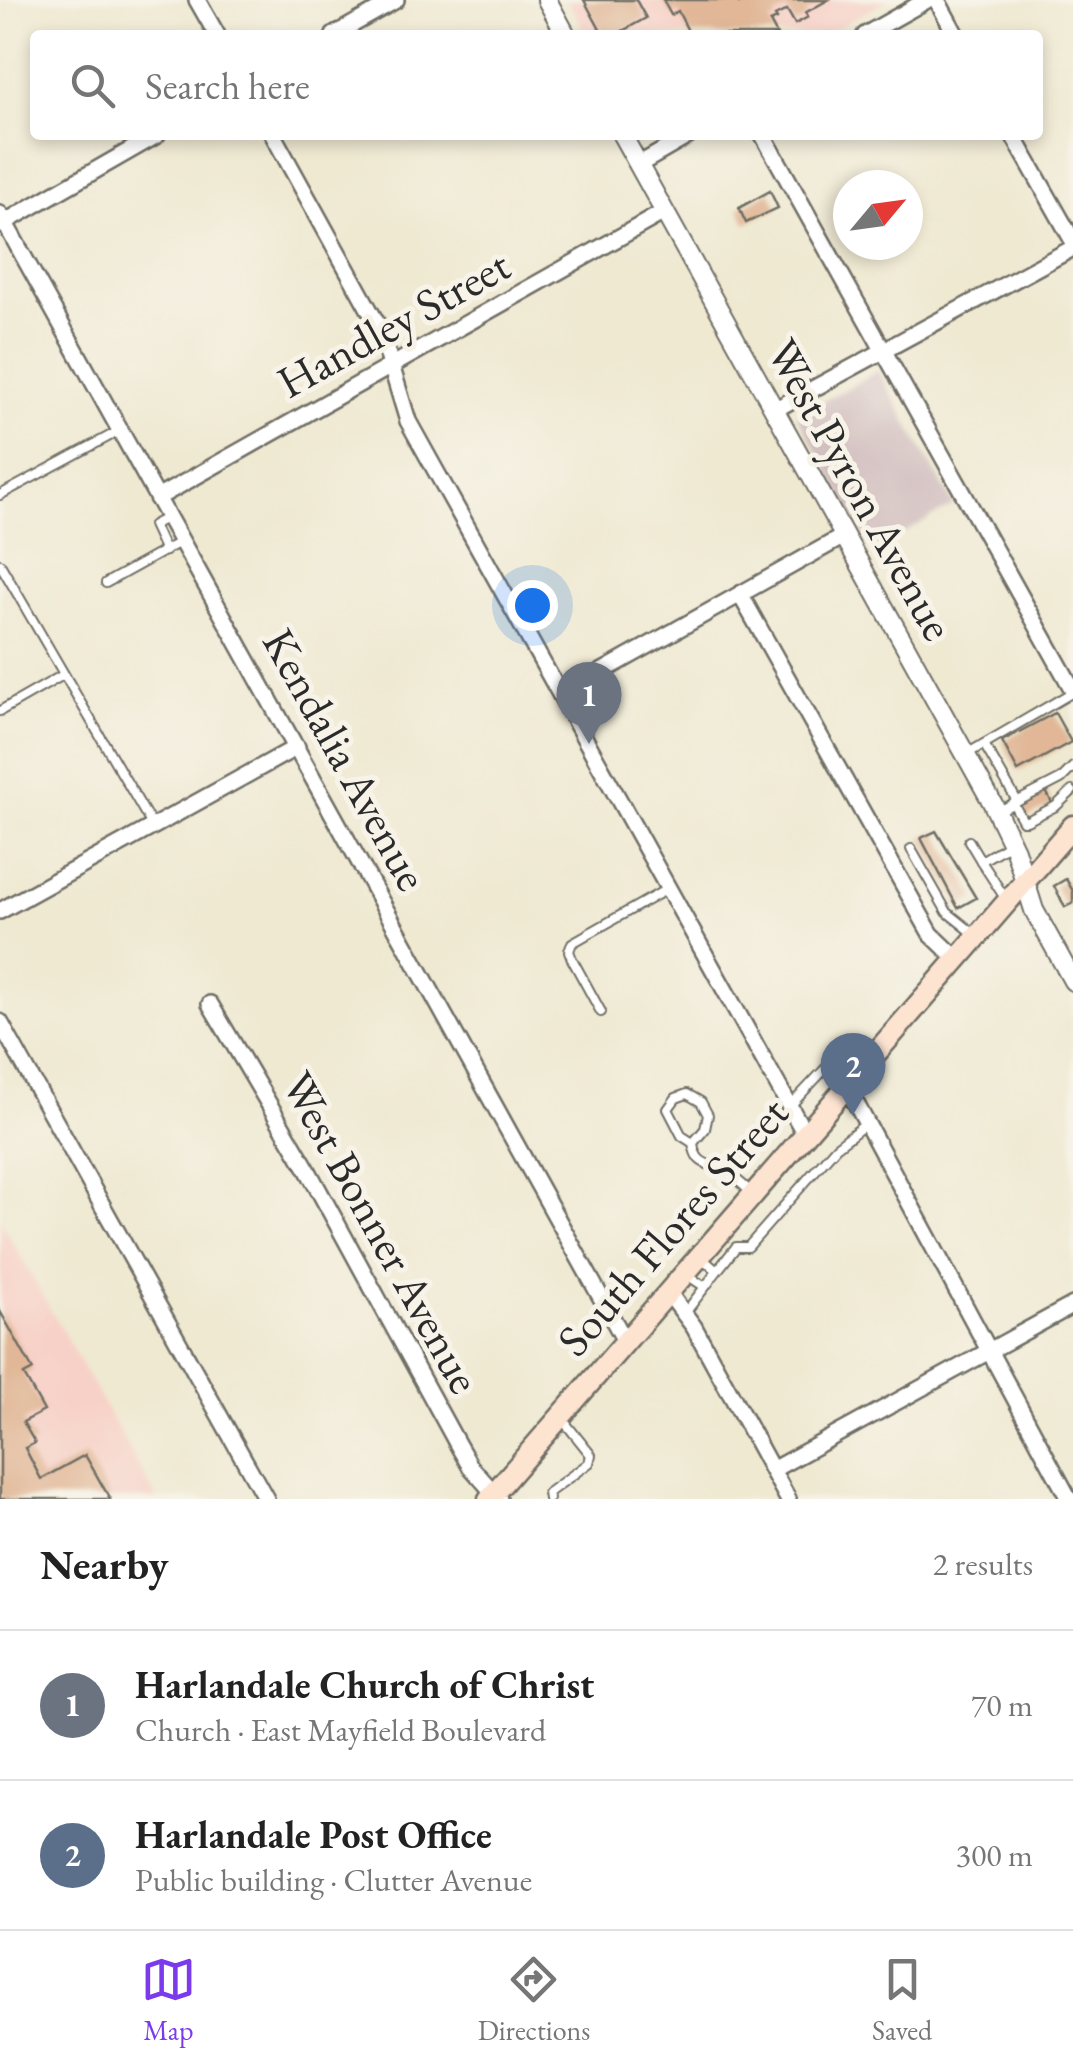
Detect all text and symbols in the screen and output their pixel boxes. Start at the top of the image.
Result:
search box [30,30,1043,140]
icon: search [65,58,120,113]
text: Search here [145,61,310,110]
north arrow [833,170,923,260]
street label: Handley Street [267,235,519,411]
street label: West Pyron Avenue [754,328,968,650]
your location [507,580,558,631]
street label: Kendalia Avenue [250,618,442,900]
pin: 1 [556,662,622,744]
pin: 2 [820,1032,886,1115]
street label: West Bonner Avenue [270,1061,494,1403]
street label: South Flores Street [544,1085,800,1367]
text: Nearby [40,1537,169,1592]
text: 2 results [933,1543,1033,1585]
text: Harlandale Church of Christ [135,1660,594,1709]
text: 1 [64,1684,81,1726]
text: 70 m [971,1684,1033,1726]
text: Church · East Mayfield Boulevard [135,1709,546,1751]
text: Harlandale Post Office [135,1810,492,1859]
text: 2 [64,1834,81,1876]
text: 300 m [956,1834,1033,1876]
text: Public building · Clutter Avenue [135,1859,532,1901]
tab: Map [141,1952,196,2048]
tab: Directions [478,1952,590,2048]
tab: Saved [872,1952,932,2048]

